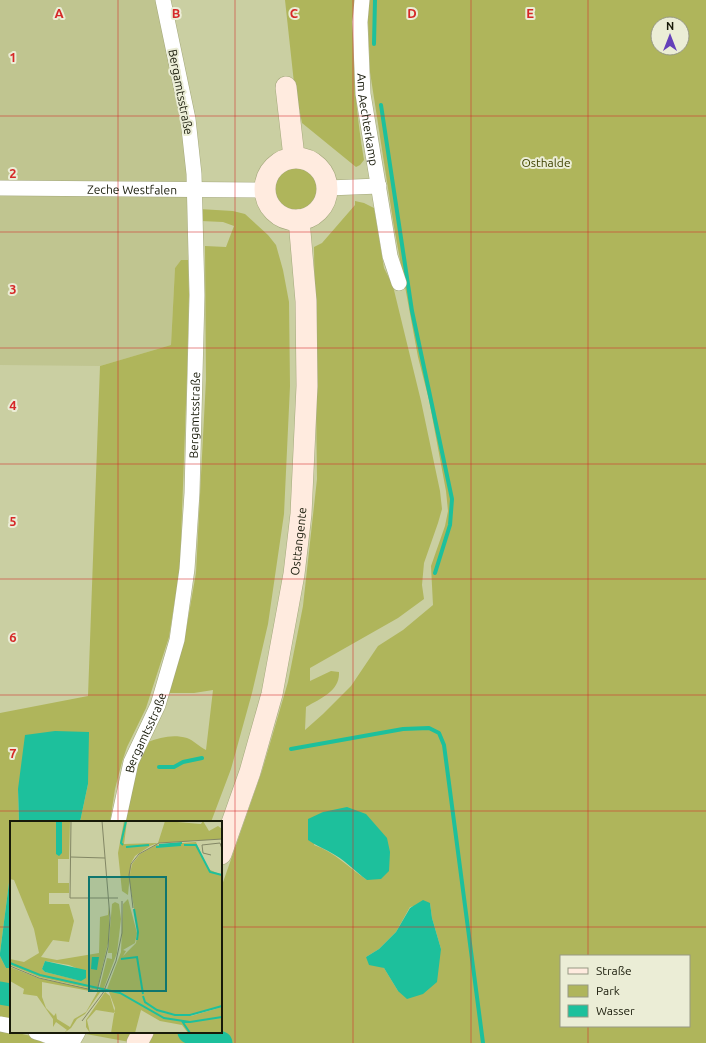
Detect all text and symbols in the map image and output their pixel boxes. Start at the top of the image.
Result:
text: A [54,6,64,20]
text: B [172,6,181,20]
text: C [290,6,299,20]
text: D [407,6,417,20]
text: E [526,6,534,20]
north arrow [650,16,690,56]
text: N [666,20,674,32]
street label: Bergamtsstraße [166,48,196,136]
text: 1 [9,50,17,64]
street label: Am Aechterkamp [356,73,381,167]
park label: Osthalde [521,156,571,169]
text: 2 [9,166,17,180]
street label: Zeche Westfalen [87,182,177,196]
text: 3 [9,282,17,296]
street label: Bergamtsstraße [186,372,202,459]
text: 4 [9,398,17,412]
street label: Osttangente [287,507,308,576]
text: 5 [9,514,17,528]
text: 6 [9,630,17,644]
street label: Bergamtsstraße [122,691,168,774]
text: 7 [9,746,17,760]
inset map [10,821,222,1033]
legend [560,955,690,1027]
text: Straße [596,964,632,977]
text: Park [596,984,620,997]
text: Wasser [596,1004,635,1017]

